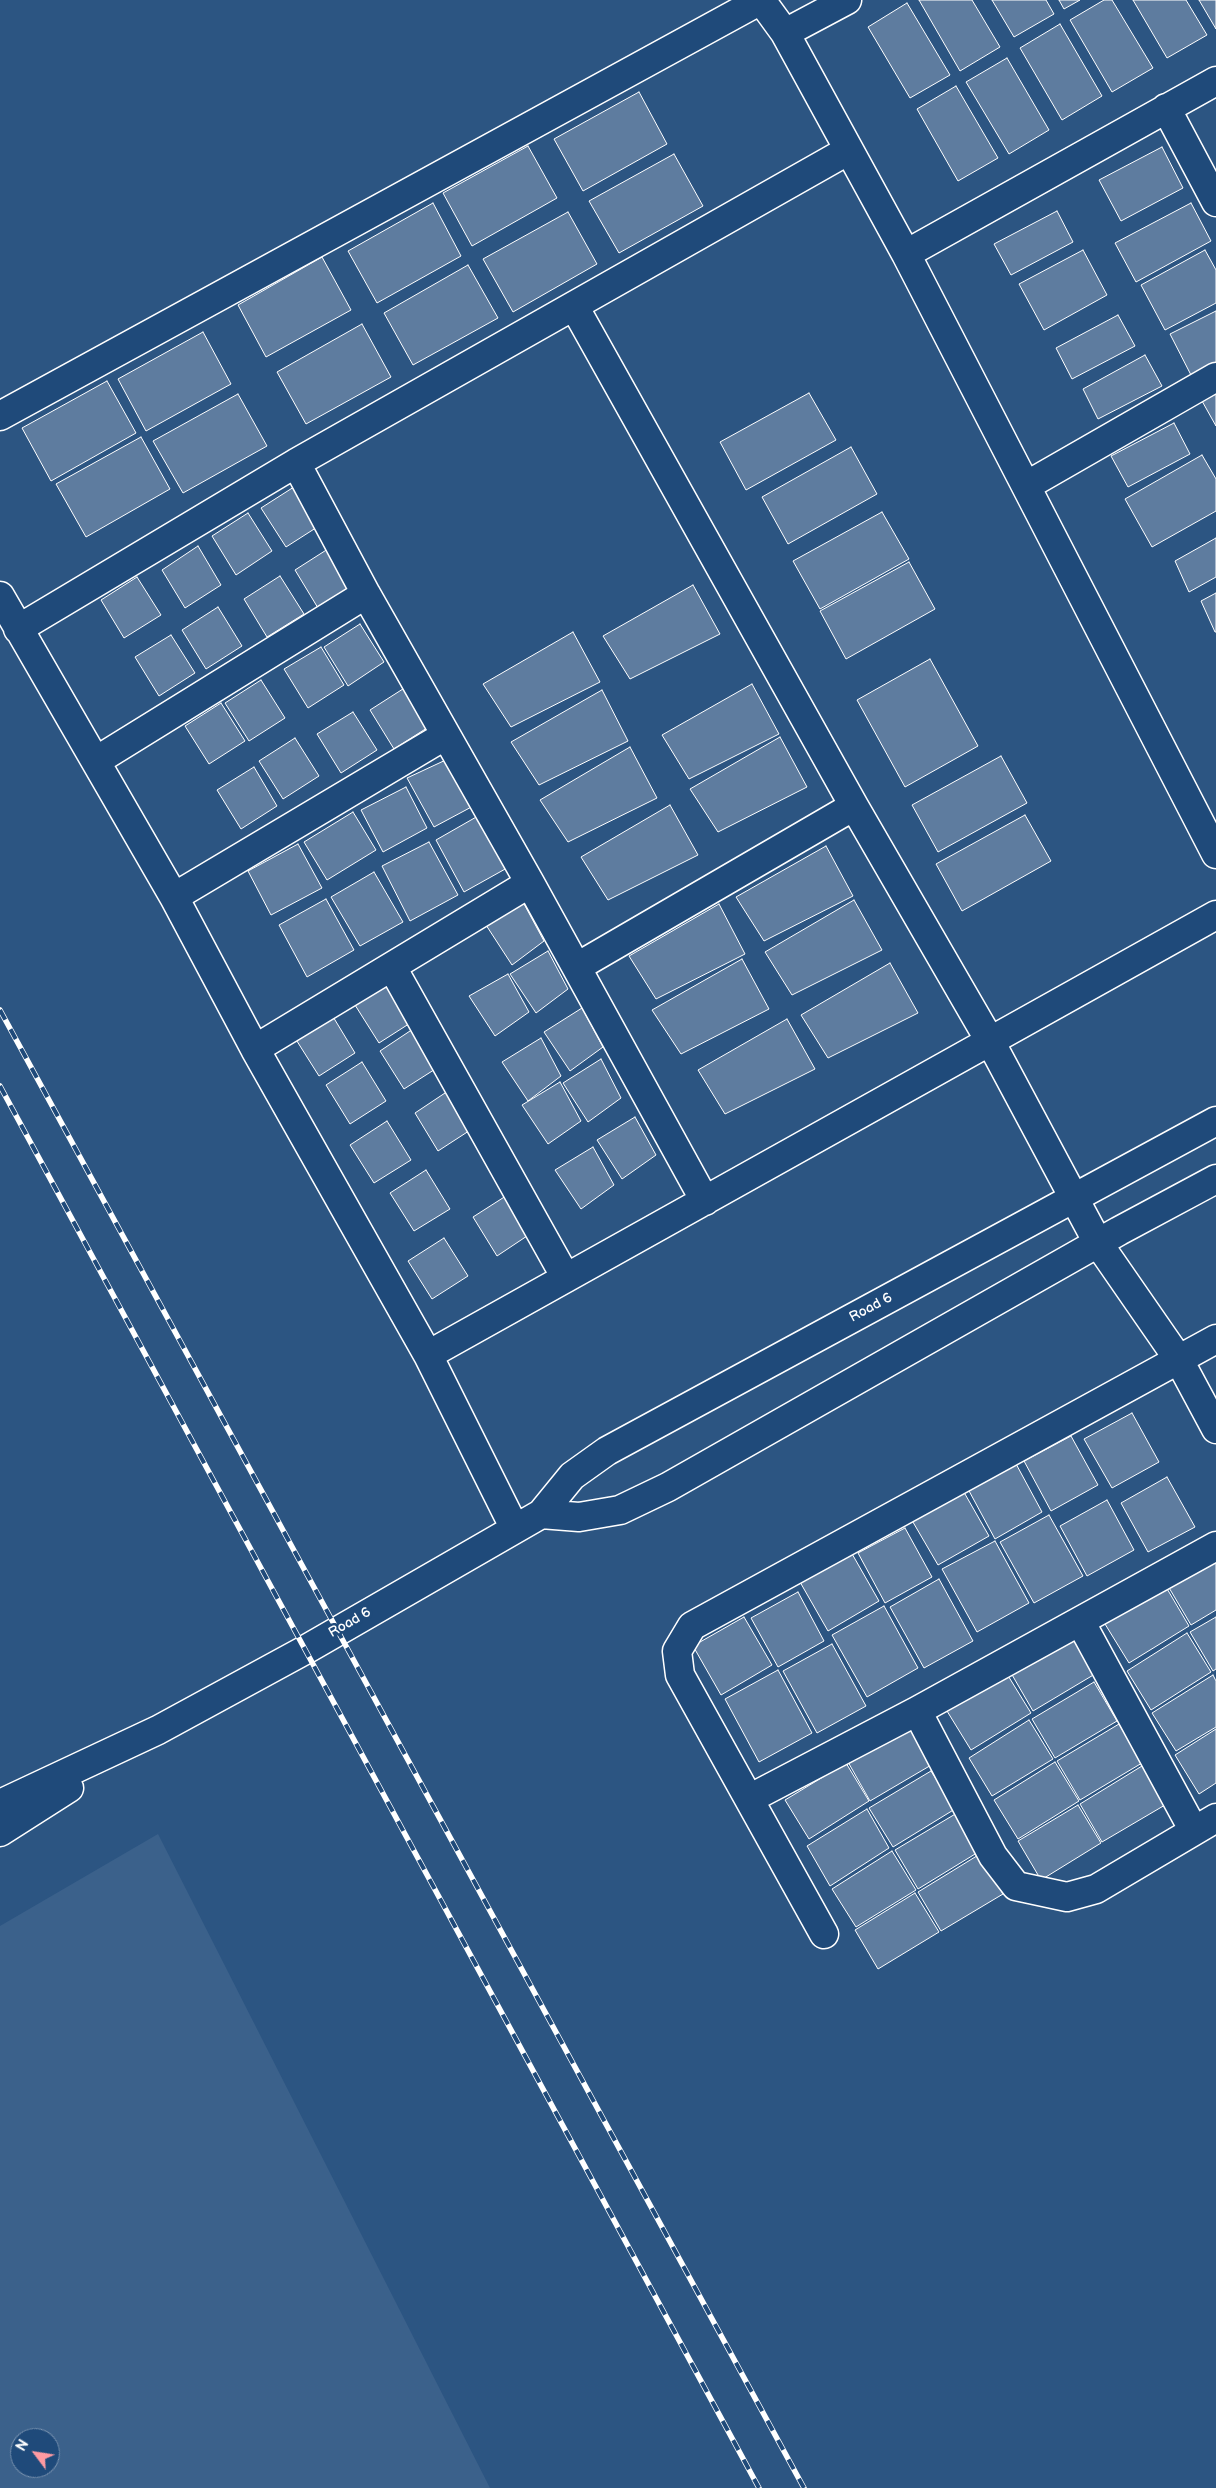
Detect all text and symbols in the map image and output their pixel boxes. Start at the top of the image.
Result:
street label: Road 6 [847,1290,895,1326]
street label: Road 6 [326,1604,374,1642]
north arrow [10,2428,60,2478]
text: N [13,2437,33,2454]

